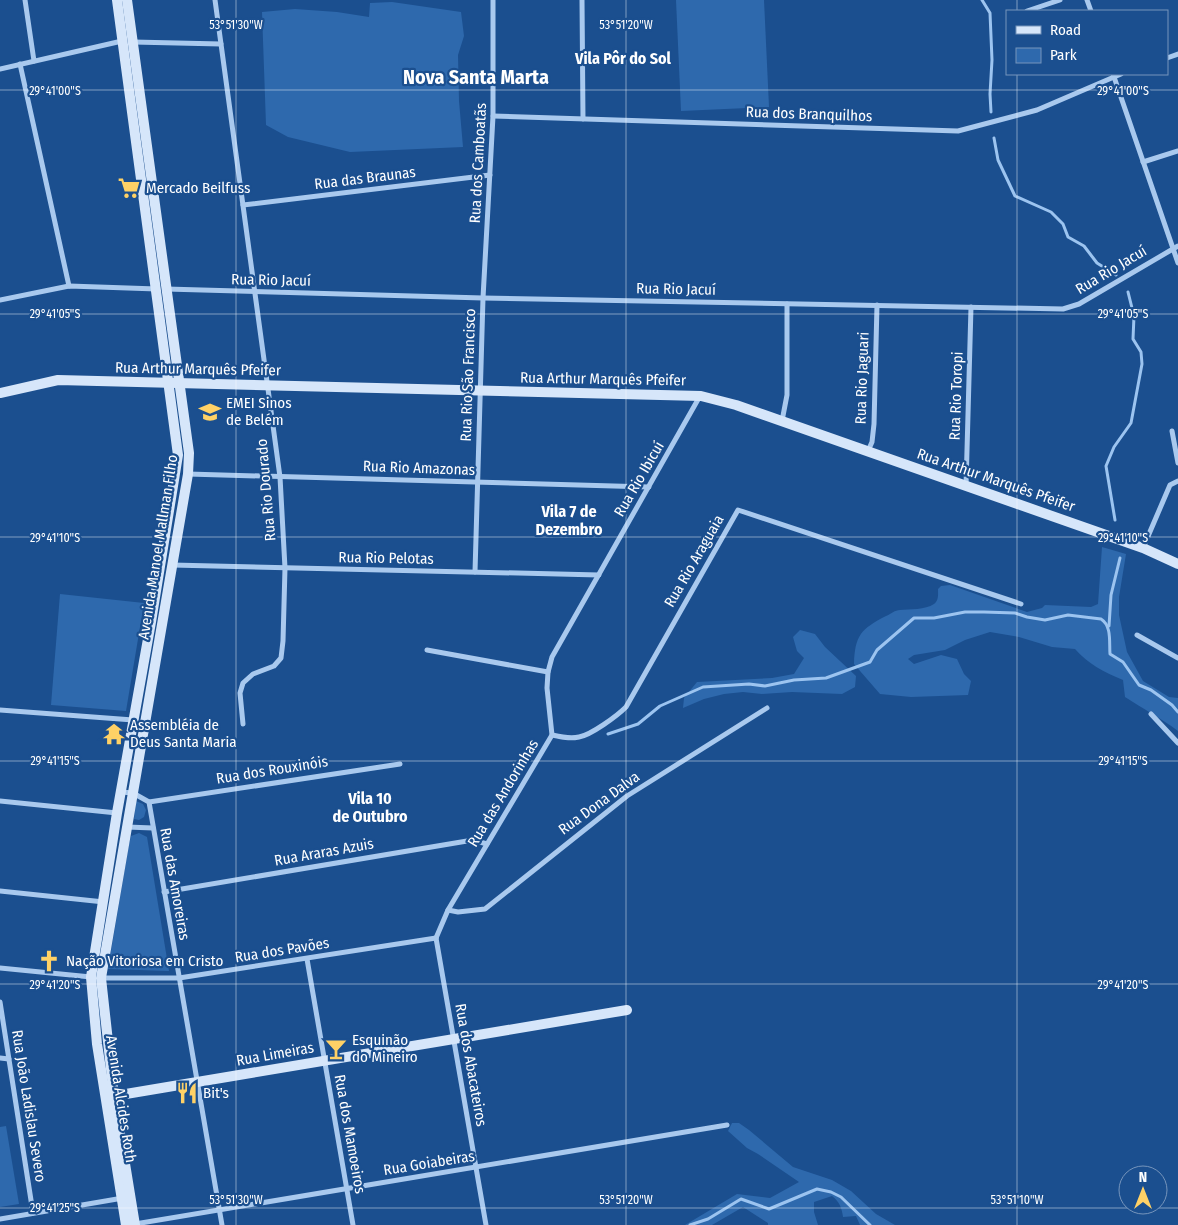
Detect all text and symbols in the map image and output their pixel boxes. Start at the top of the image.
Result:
legend [1006,10,1168,75]
text: 53°51'30"W [209,18,263,32]
text: 53°51'20"W [599,18,653,32]
text: Road [1050,21,1081,39]
text: Park [1050,46,1077,64]
district label: Vila Pôr do Sol [574,49,672,68]
district label: Nova Santa Marta [403,65,549,89]
text: 29°41'00"S [29,84,81,98]
text: 29°41'00"S [1097,84,1149,98]
street label: Rua dos Camboatãs [466,102,490,224]
street label: Rua dos Branquilhos [745,103,873,125]
street label: Rua das Braunas [313,163,417,193]
supermarket icon: Mercado Beilfuss [116,175,142,201]
place label: Mercado Beilfuss [146,179,250,197]
street label: Rua Rio Jacuí [1072,242,1150,298]
street label: Rua Rio Jacuí [231,270,311,290]
street label: Rua Rio Jacuí [636,279,716,299]
text: 29°41'05"S [30,307,80,321]
text: 29°41'05"S [1098,307,1148,321]
street label: Rua Rio São Francisco [457,308,479,442]
street label: Rua Rio Jaguari [851,331,873,425]
street label: Rua Rio Toropi [945,351,967,441]
street label: Rua Arthur Marquês Pfeifer [115,359,282,379]
street label: Rua Arthur Marquês Pfeifer [520,369,687,389]
place label: EMEI Sinos de Belém [226,394,292,429]
school or university icon: EMEI Sinos de Belém [197,399,223,425]
street label: Rua Rio Dourado [253,438,279,542]
street label: Rua Rio Ibicuí [610,438,668,520]
street label: Rua Arthur Marquês Pfeifer [915,444,1078,516]
street label: Avenida Manoel Mallman Filho [134,453,182,641]
street label: Rua Rio Amazonas [363,457,475,479]
district label: Vila 7 de Dezembro [536,502,603,539]
street label: Rua Rio Araguaia [660,512,728,610]
text: 29°41'10"S [30,531,80,545]
text: 29°41'10"S [1098,531,1148,545]
street label: Rua Rio Pelotas [338,548,434,568]
place label: Assembléia de Deus Santa Maria [130,716,237,751]
temple icon: Assembléia de Deus Santa Maria [101,721,127,747]
street label: Rua das Andorinhas [464,736,542,850]
street label: Rua dos Rouxinóis [215,752,329,788]
text: 29°41'15"S [30,754,80,768]
text: 29°41'15"S [1098,754,1148,768]
street label: Rua Dona Dalva [555,768,643,838]
district label: Vila 10 de Outubro [332,789,408,826]
street label: Rua das Amoreiras [156,826,194,942]
street label: Rua Araras Azuis [273,834,375,870]
street label: Rua dos Pavões [234,934,330,966]
church icon: Nação Vitoriosa em Cristo [36,948,62,974]
place label: Nação Vitoriosa em Cristo [66,952,224,970]
text: 29°41'20"S [30,978,80,992]
text: 29°41'20"S [1098,978,1148,992]
street label: Rua dos Abacateiros [451,1002,491,1128]
street label: Rua João Ladislau Severo [8,1029,50,1183]
place label: Esquinão do Mineiro [352,1031,418,1066]
street label: Avenida Alcides Roth [102,1034,140,1164]
bar icon: Esquinão do Mineiro [323,1036,349,1062]
street label: Rua Limeiras [235,1038,315,1070]
street label: Rua dos Mamoeiros [331,1073,369,1195]
restaurant icon: Bit's [174,1080,200,1106]
place label: Bit's [203,1084,229,1102]
street label: Rua Goiabeiras [382,1147,476,1179]
north arrow [1118,1165,1168,1215]
text: N [1139,1169,1147,1186]
text: 53°51'30"W [209,1193,263,1207]
text: 53°51'20"W [599,1193,653,1207]
text: 53°51'10"W [991,1193,1043,1207]
text: 29°41'25"S [30,1201,80,1215]

